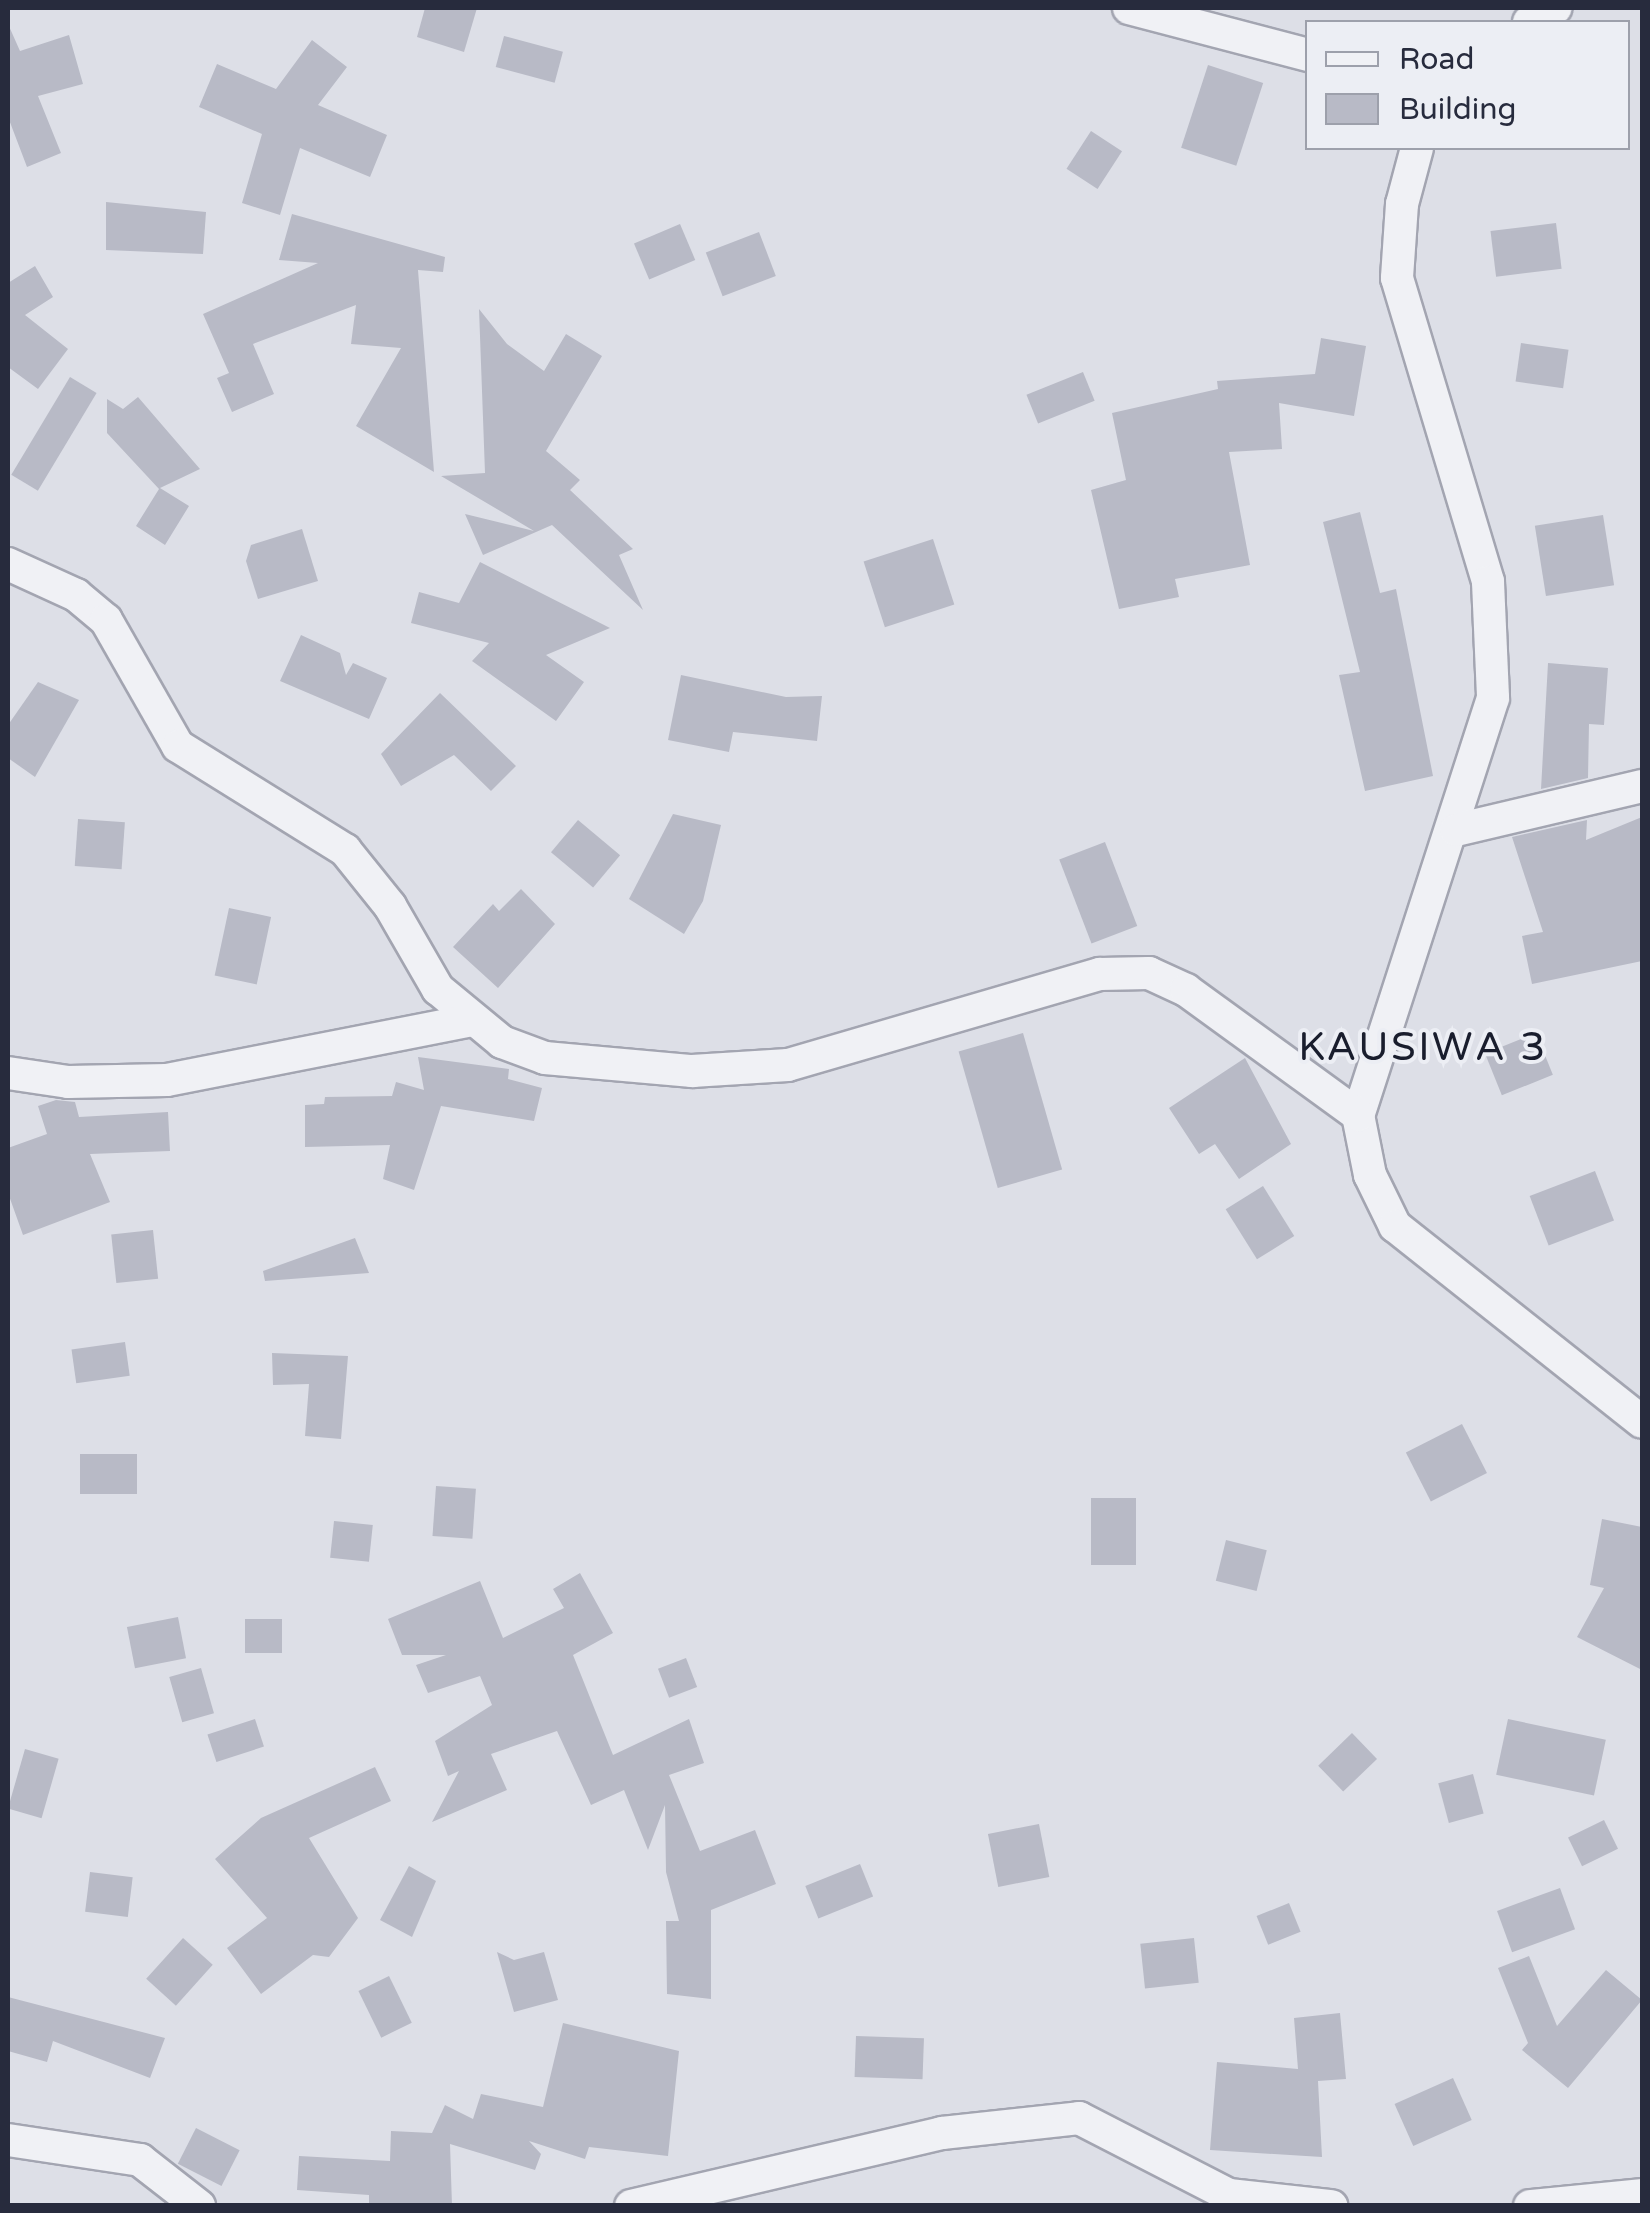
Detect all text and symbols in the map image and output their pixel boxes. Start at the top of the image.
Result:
legend [1305,20,1630,150]
text: Road [1399,41,1474,78]
text: Building [1399,91,1516,128]
district label: KAUSIWA 3 [1298,1023,1548,1071]

